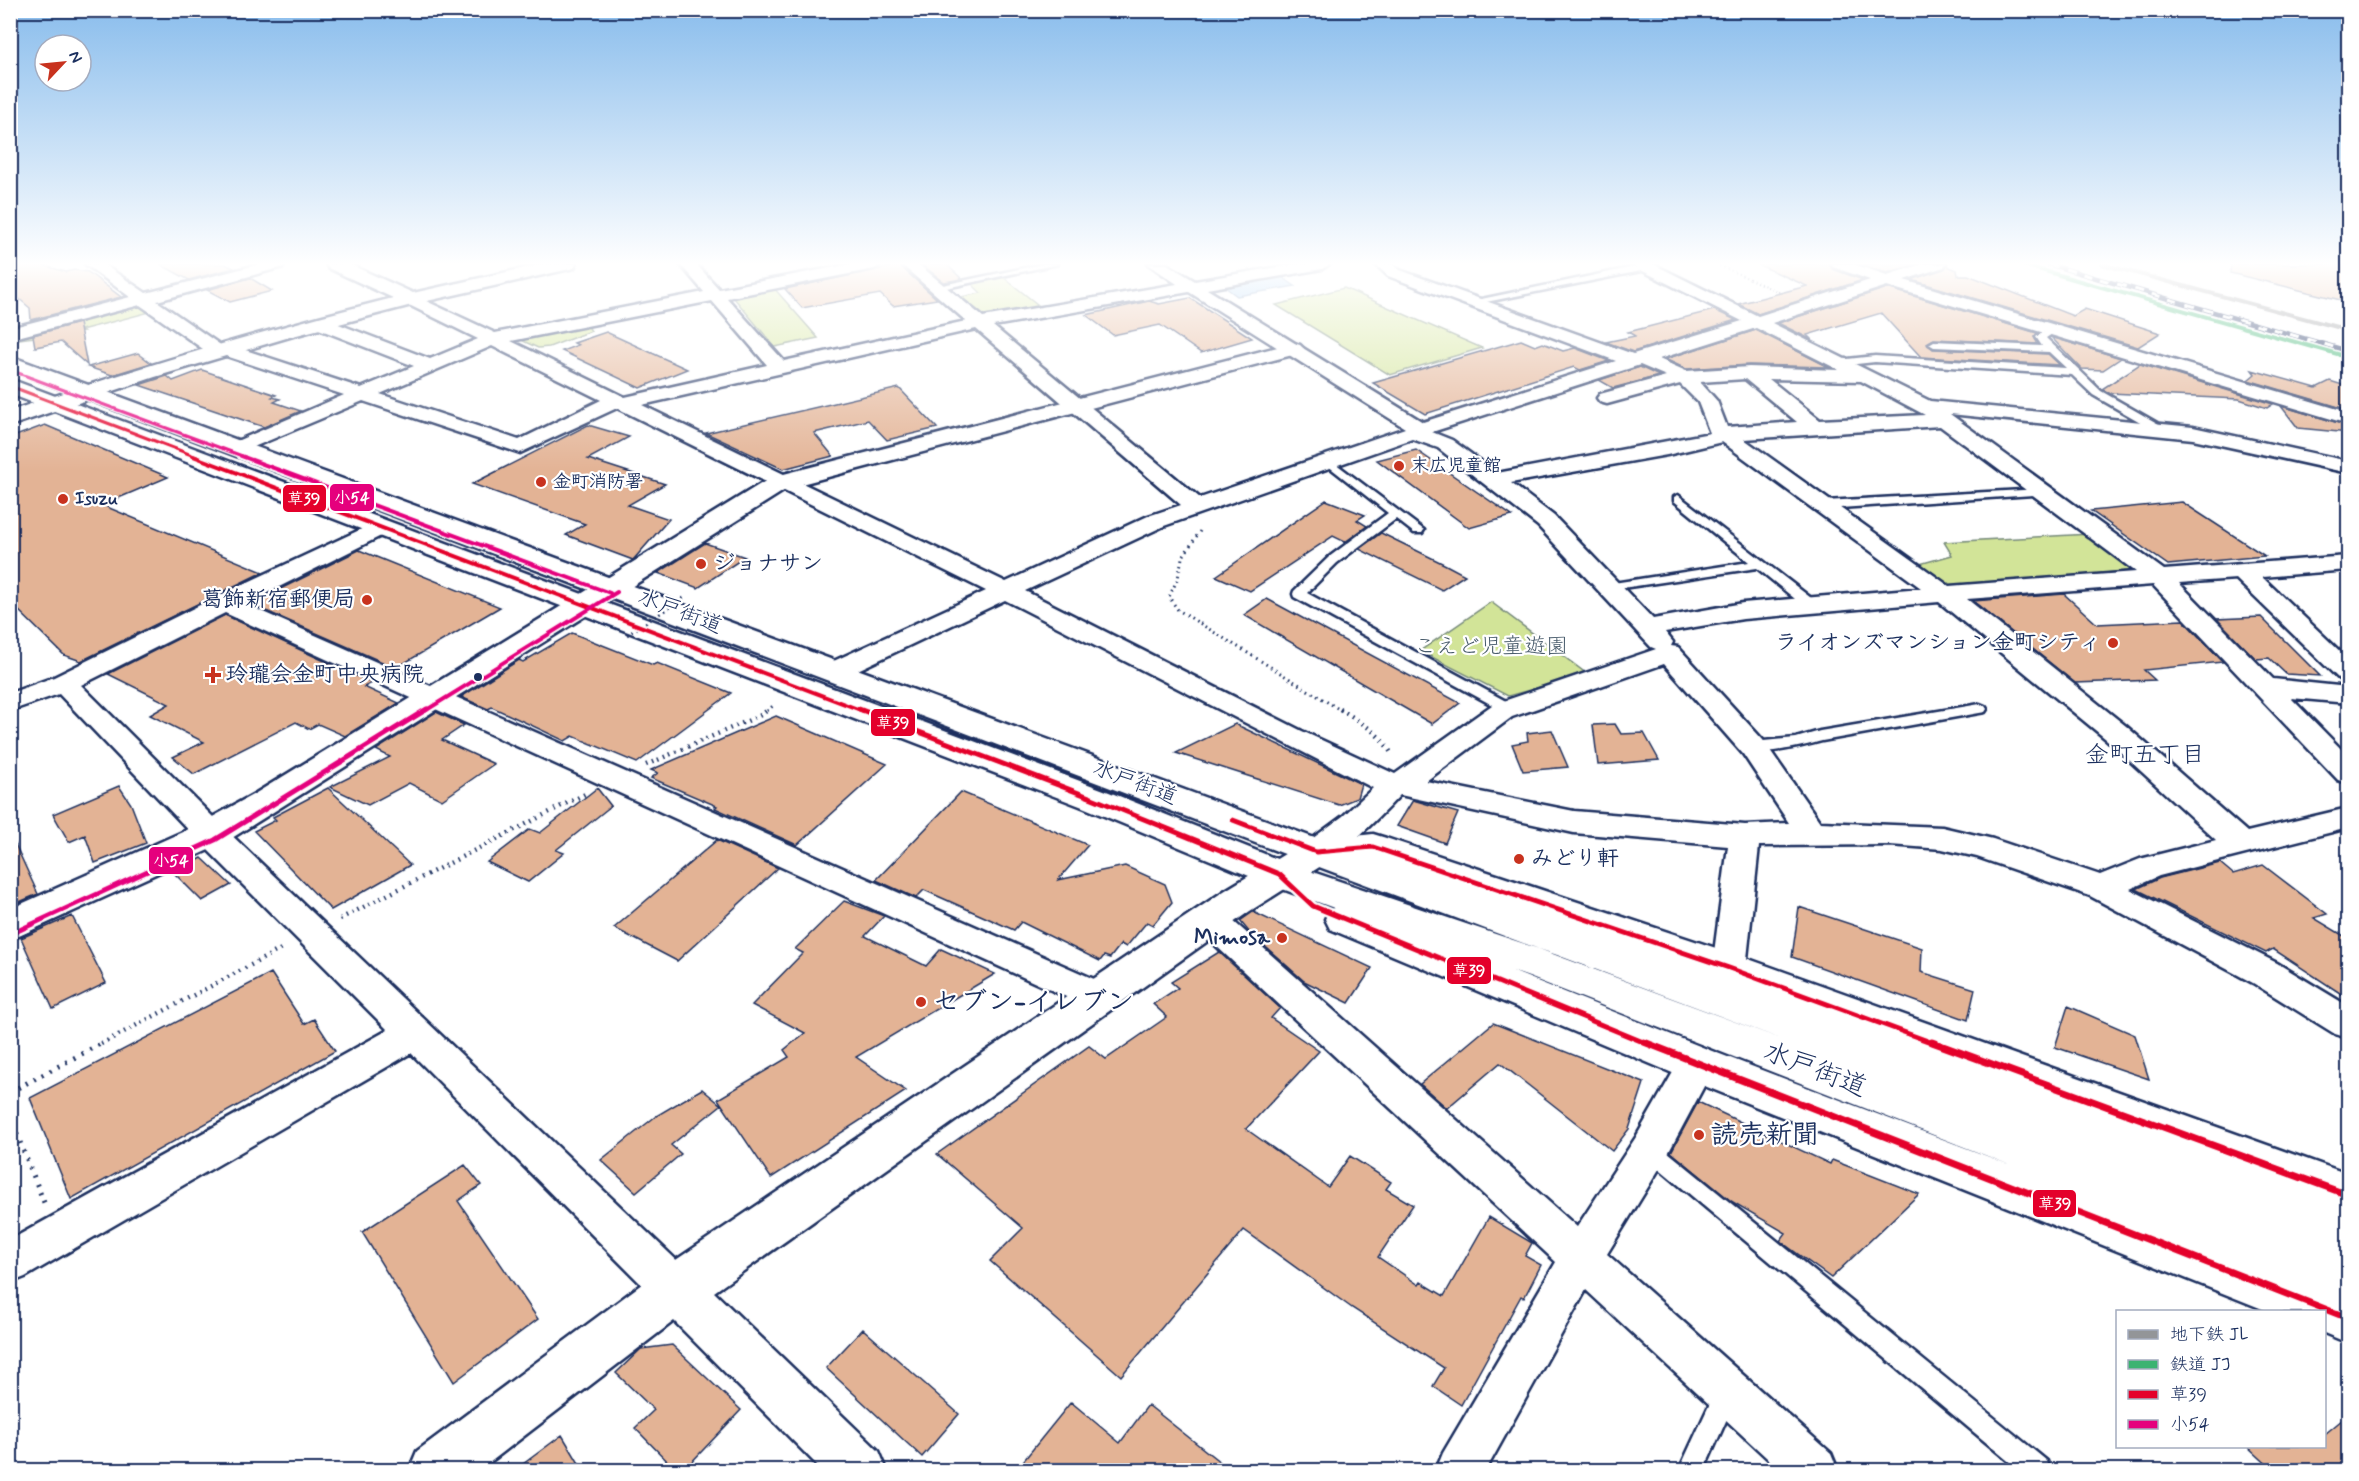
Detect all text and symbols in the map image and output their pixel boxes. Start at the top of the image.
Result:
north arrow [33,33,93,93]
text: N [63,48,87,66]
place label: 末広児童館 [1411,454,1501,478]
marker: 末広児童館 [1392,459,1406,473]
place label: 金町消防署 [553,470,643,494]
marker: 金町消防署 [534,475,548,489]
line badge: 小54 [329,483,375,512]
line badge: 草39 [282,484,327,513]
place label: Isuzu [75,487,118,511]
text: 小54 [334,488,370,509]
text: 草39 [288,489,320,510]
marker: Isuzu [56,492,70,506]
place label: ジョナサン [713,550,823,578]
marker: ジョナサン [694,557,708,571]
street label: 水戸街道 [634,583,726,641]
place label: 葛飾新宿郵便局 [201,586,355,614]
marker: 葛飾新宿郵便局 [360,593,374,607]
place label: ライオンズマンション金町シティ [1775,629,2101,657]
park label: こえど児童遊園 [1414,633,1568,661]
marker: ライオンズマンション金町シティ [2106,636,2120,650]
place label: 玲瓏会金町中央病院 [226,661,424,689]
marker: 玲瓏会金町中央病院 [204,666,222,684]
unlabelled marker [472,671,484,683]
line badge: 草39 [870,708,916,737]
text: 草39 [877,713,909,734]
district label: 金町五丁目 [2085,740,2205,771]
street label: 水戸街道 [1089,754,1181,812]
place label: みどり軒 [1531,845,1619,873]
line badge: 小54 [148,846,194,875]
text: 小54 [153,851,189,872]
marker: みどり軒 [1512,852,1526,866]
place label: Mimosa [1194,924,1271,952]
marker: Mimosa [1275,931,1289,945]
line badge: 草39 [1446,956,1492,985]
text: 草39 [1453,961,1485,982]
place label: セブン-イレブン [933,985,1134,1020]
marker: セブン-イレブン [914,995,928,1009]
street label: 水戸街道 [1758,1034,1872,1106]
place label: 読売新聞 [1711,1118,1819,1153]
marker: 読売新聞 [1692,1128,1706,1142]
line badge: 草39 [2032,1189,2077,1218]
text: 草39 [2039,1194,2071,1215]
legend [2116,1310,2326,1448]
text: 地下鉄 JL [2170,1323,2249,1347]
text: 鉄道 JJ [2170,1353,2230,1377]
text: 草39 [2170,1383,2207,1407]
text: 小54 [2170,1413,2210,1437]

